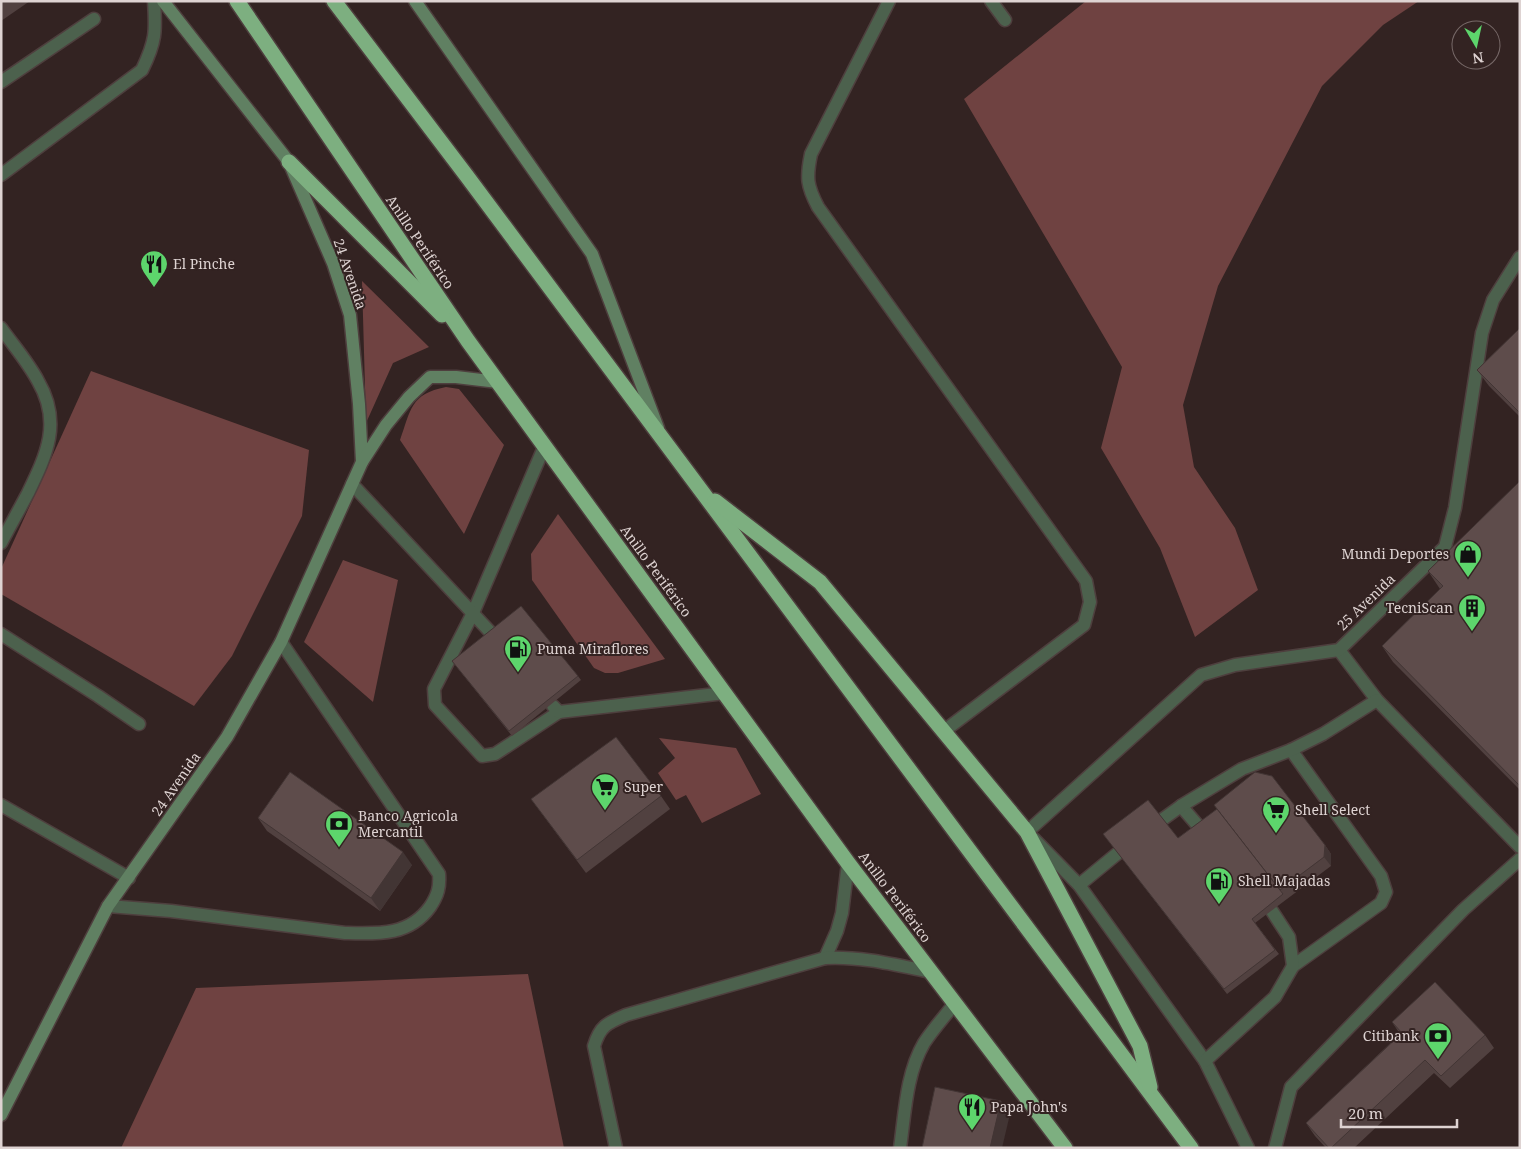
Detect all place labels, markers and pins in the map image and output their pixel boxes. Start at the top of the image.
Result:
restaurant icon: El Pinche [139,249,169,288]
place label: El Pinche [173,254,235,273]
shop icon: Mundi Deportes [1453,539,1483,578]
place label: Mundi Deportes [1342,544,1449,563]
building icon: TecniScan [1457,593,1487,632]
place label: TecniScan [1386,598,1453,617]
fuel station icon: Puma Miraflores [503,634,533,673]
place label: Puma Miraflores [537,639,649,658]
supermarket icon: Super [590,772,620,811]
place label: Super [624,777,664,796]
supermarket icon: Shell Select [1261,795,1291,834]
place label: Shell Select [1295,800,1370,819]
place label: Banco Agricola Mercantil [358,806,458,841]
bank icon: Banco Agricola Mercantil [324,809,354,848]
fuel station icon: Shell Majadas [1204,866,1234,905]
place label: Shell Majadas [1238,871,1330,890]
bank icon: Citibank [1423,1021,1453,1060]
place label: Citibank [1363,1026,1420,1045]
restaurant icon: Papa John's [957,1092,987,1131]
place label: Papa John's [991,1097,1067,1116]

